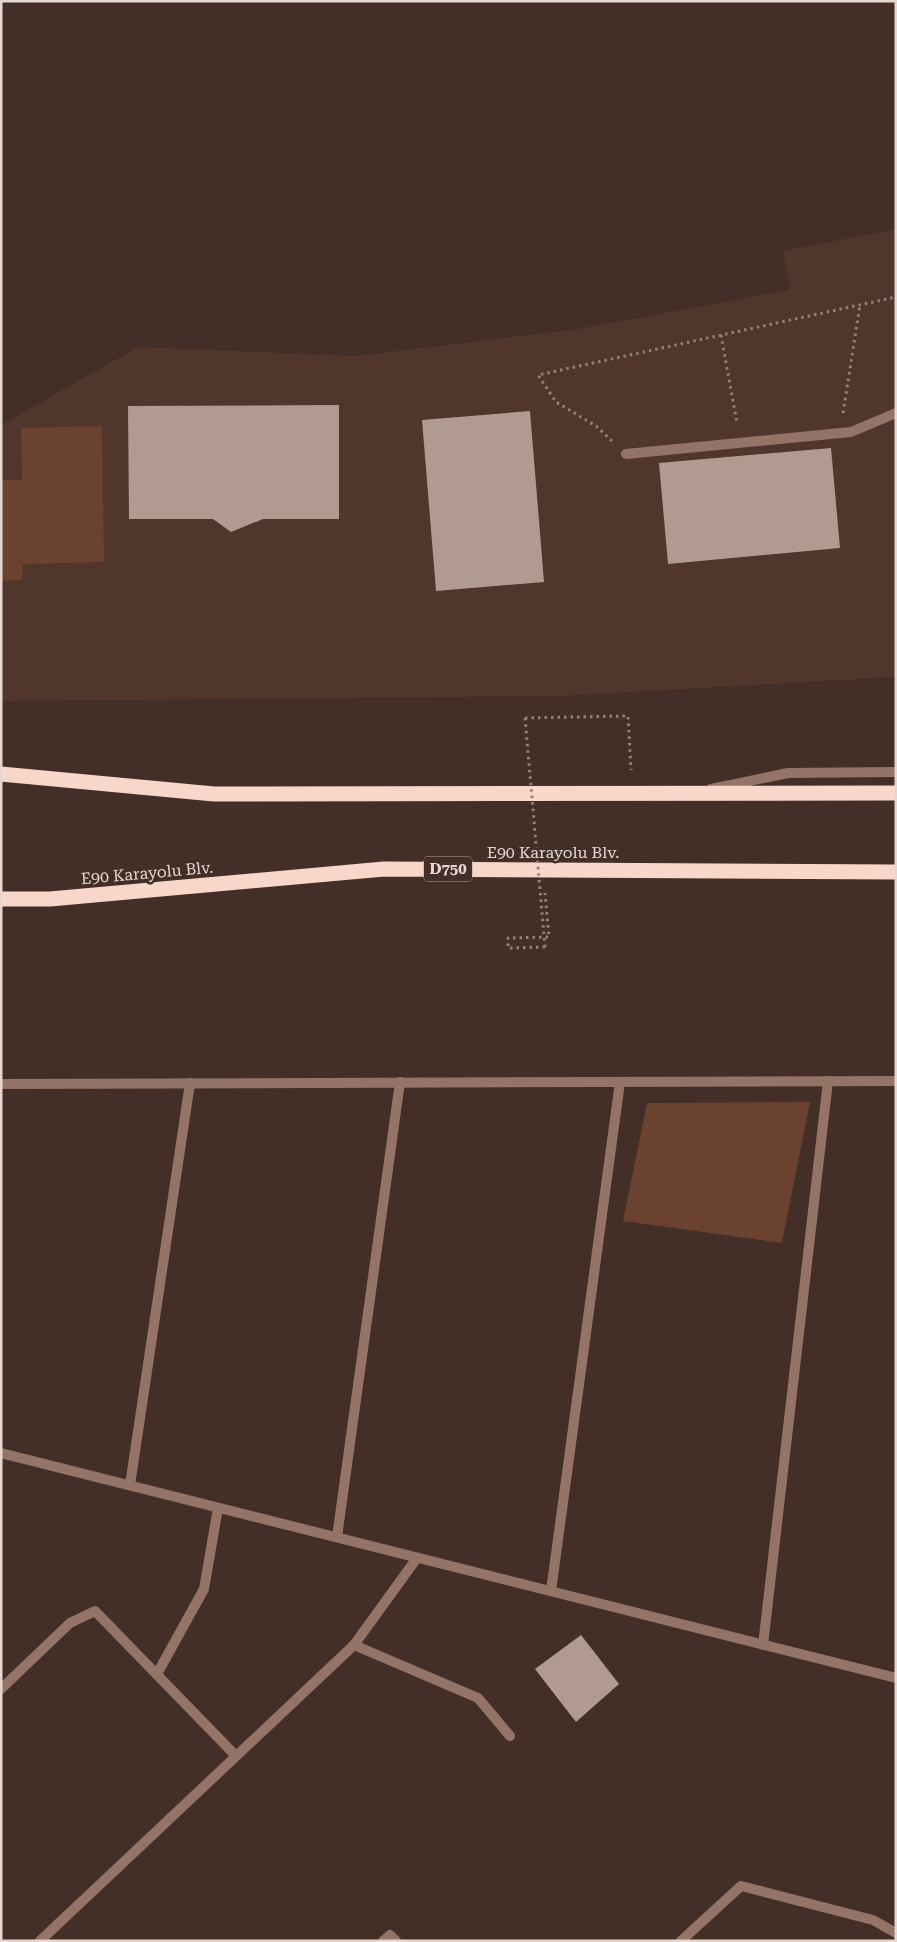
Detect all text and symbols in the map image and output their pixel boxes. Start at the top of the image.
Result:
street label: E90 Karayolu Blv. [487,843,619,862]
road number: D750 [424,856,472,882]
street label: E90 Karayolu Blv. [80,858,214,888]

